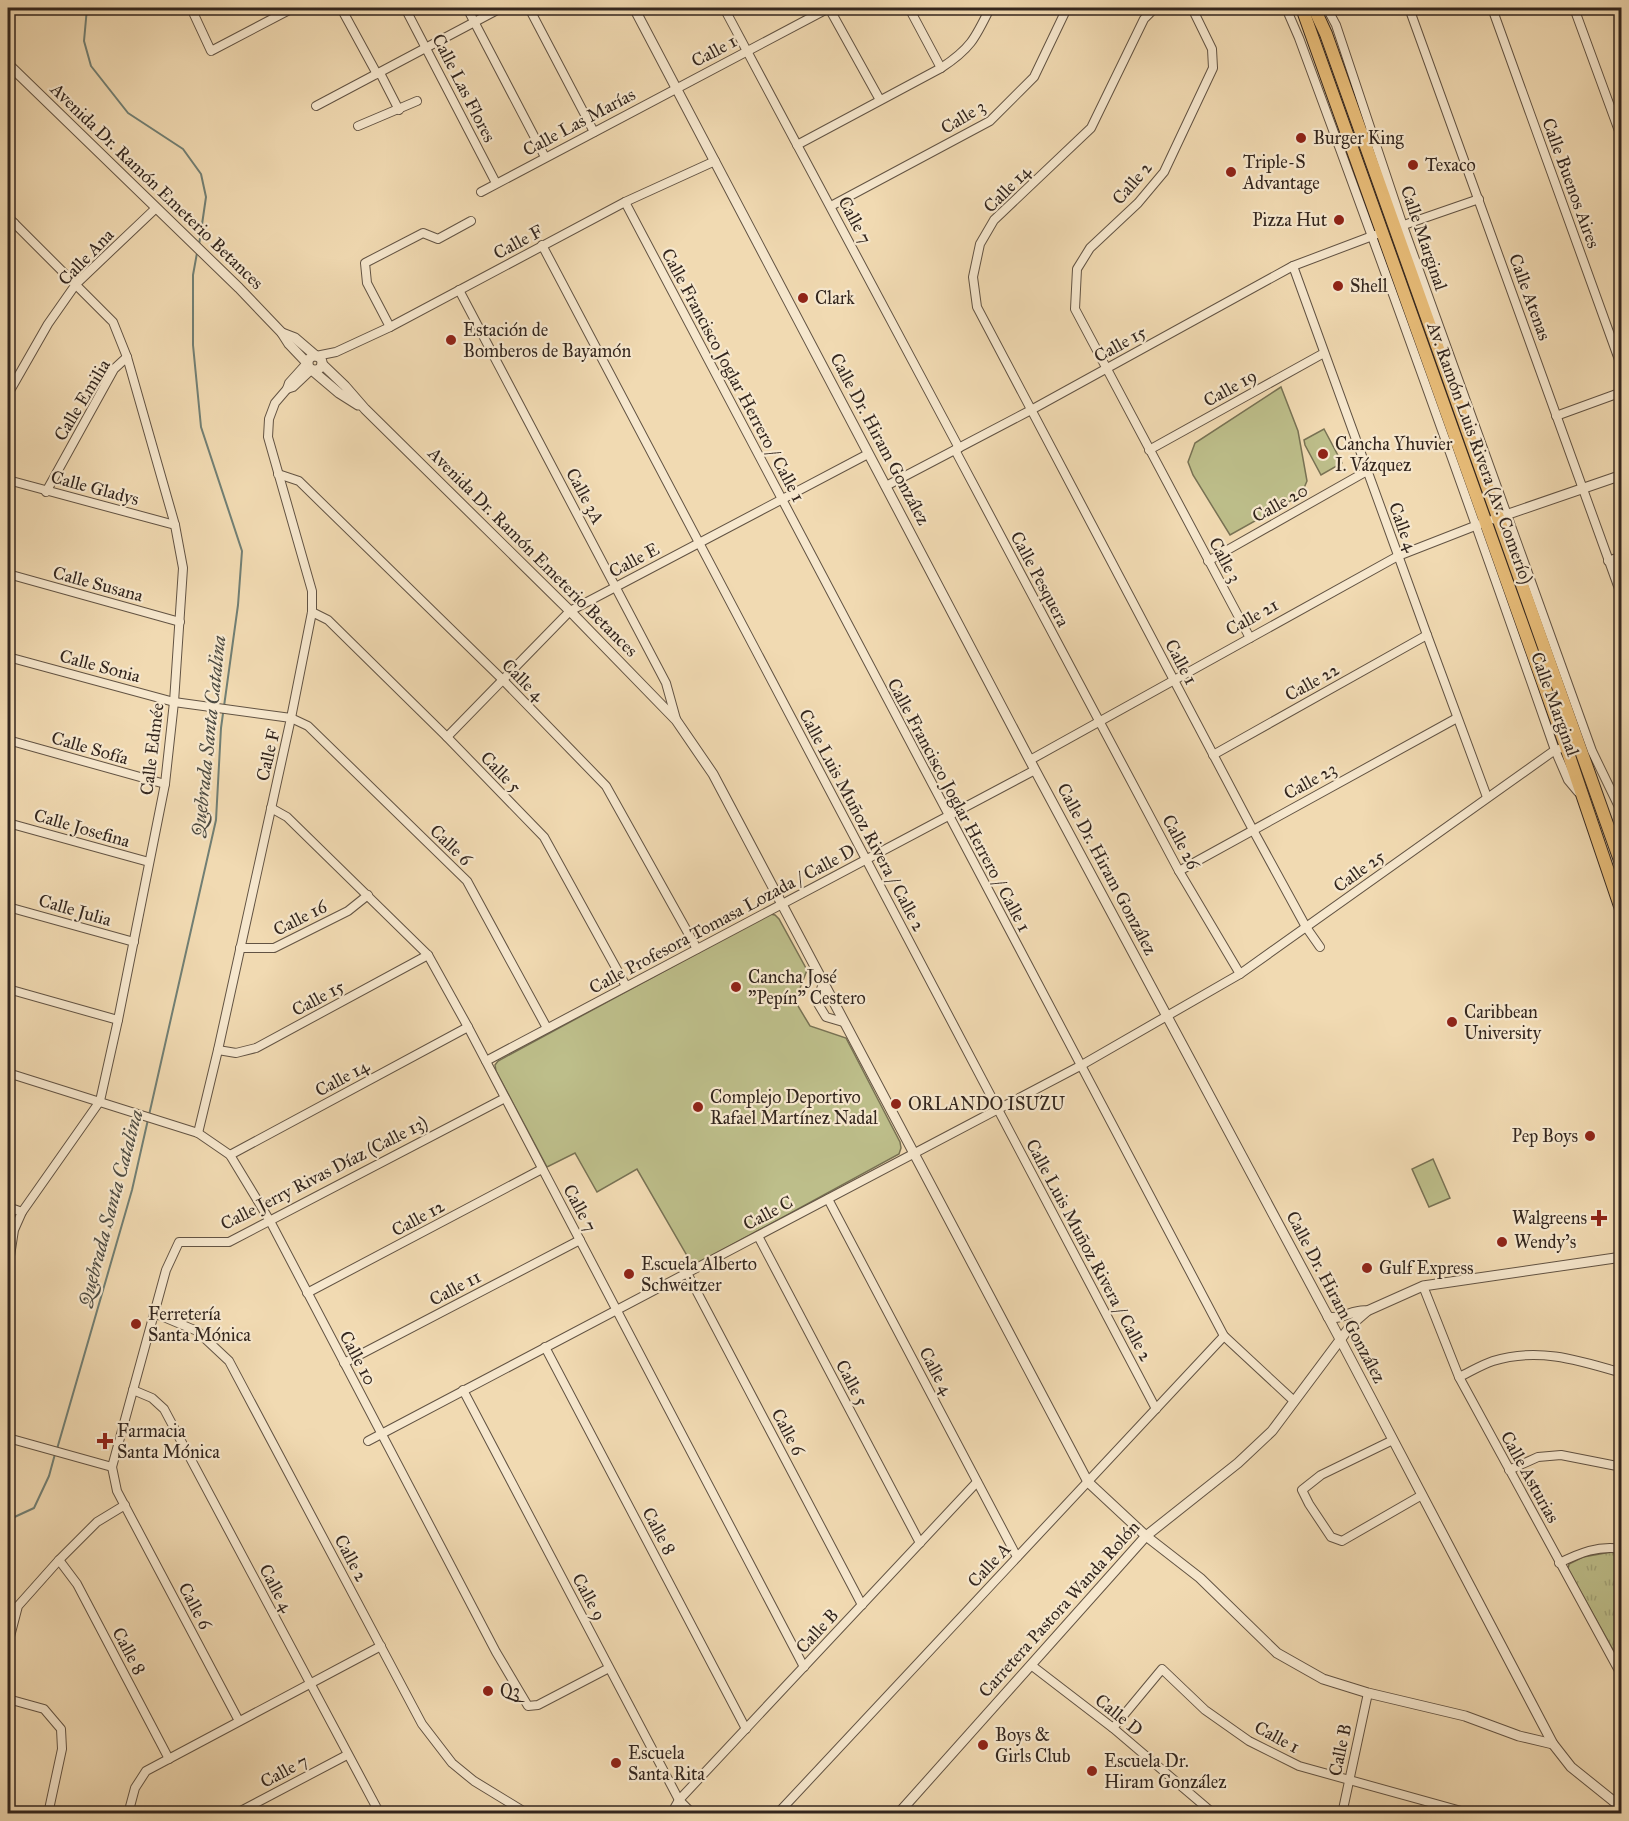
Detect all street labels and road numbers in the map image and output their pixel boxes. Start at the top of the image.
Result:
street label: Calle Las Flores [427,30,501,146]
street label: Calle 1 [688,30,740,72]
street label: Avenida Dr. Ramón Emeterio Betances [45,78,268,294]
street label: Calle Las Marías [519,83,639,161]
street label: Calle 3 [937,95,989,139]
street label: Calle Buenos Aires [1537,115,1605,251]
street label: Calle 2 [1107,157,1157,209]
street label: Calle 14 [979,160,1036,217]
street label: Calle Marginal [1395,183,1452,294]
street label: Calle 7 [833,193,877,247]
street label: Calle F [490,220,547,264]
street label: Calle Ana [54,224,119,290]
street label: Calle Francisco Joglar Herrero / Calle 1 [656,244,809,506]
street label: Calle Atenas [1504,251,1556,343]
street label: Av. Ramón Luis Rivera (Av. Comerío) [1421,318,1538,587]
street label: Calle 15 [1090,320,1150,367]
street label: Calle Dr. Hiram González [825,349,935,529]
street label: Calle Emilia [49,355,115,445]
street label: Calle 19 [1199,364,1261,412]
street label: Avenida Dr. Ramón Emeterio Betances [423,442,642,661]
street label: Calle 3A [561,464,609,528]
street label: Calle Gladys [48,466,142,510]
street label: Calle 20 [1248,479,1312,527]
street label: Calle 4 [1384,499,1422,556]
street label: Calle Pesquera [1005,528,1075,631]
street label: Calle 3 [1204,534,1246,586]
street label: Calle E [605,538,663,582]
street label: Calle Susana [51,561,146,607]
street label: Calle 21 [1222,594,1282,640]
street label: Calle 1 [1160,636,1202,688]
street label: Calle Sonia [57,645,143,687]
street label: Calle Marginal [1525,649,1584,760]
street label: Calle 4 [497,654,549,706]
street label: Calle 22 [1281,658,1343,706]
street label: Calle Francisco Joglar Herrero / Calle 1 [882,674,1035,936]
street label: Calle Edmée [135,702,169,796]
street label: Calle Luis Muñoz Rivera / Calle 2 [794,705,930,935]
street label: Calle Sofía [49,727,131,770]
street label: Calle F [251,727,285,783]
street label: Calle 5 [476,747,526,798]
street label: Calle 23 [1280,758,1340,804]
street label: Calle Dr. Hiram González [1052,779,1162,959]
street label: Calle Josefina [31,804,133,853]
street label: Calle 26 [1157,811,1205,874]
street label: Calle 6 [425,820,477,871]
street label: Calle Profesora Tomasa Lozada / Calle D [585,839,859,999]
street label: Calle 25 [1329,845,1389,897]
street label: Calle Julia [36,889,114,932]
street label: Calle 16 [270,895,331,941]
street label: Calle 15 [288,975,349,1021]
street label: Calle 14 [311,1054,374,1101]
street label: Calle Jerry Rivas Díaz (Calle 13) [217,1111,432,1236]
street label: Calle Luis Muñoz Rivera / Calle 2 [1021,1135,1157,1365]
street label: Calle 7 [558,1181,602,1235]
street label: Calle C [739,1191,797,1235]
street label: Calle 12 [388,1195,448,1241]
street label: Calle Dr. Hiram González [1281,1207,1391,1387]
street label: Calle 11 [425,1265,485,1311]
street label: Calle 10 [335,1327,381,1389]
street label: Calle 4 [914,1343,958,1400]
street label: Calle 5 [831,1356,874,1410]
street label: Calle 6 [767,1405,810,1460]
street label: Calle Asturias [1496,1427,1564,1527]
street label: Calle 8 [637,1504,681,1558]
street label: Carretera Pastora Wanda Rolón [974,1516,1144,1702]
street label: Calle 2 [330,1531,372,1585]
street label: Calle A [963,1538,1015,1592]
street label: Calle 4 [254,1560,298,1617]
street label: Calle 9 [567,1569,611,1625]
street label: Calle 6 [174,1579,217,1634]
street label: Calle B [791,1604,843,1658]
street label: Calle 8 [107,1624,151,1678]
street label: Calle D [1091,1689,1147,1741]
street label: Calle 1 [1251,1716,1303,1758]
street label: Calle B [1324,1722,1356,1778]
street label: Calle 7 [257,1749,311,1793]

